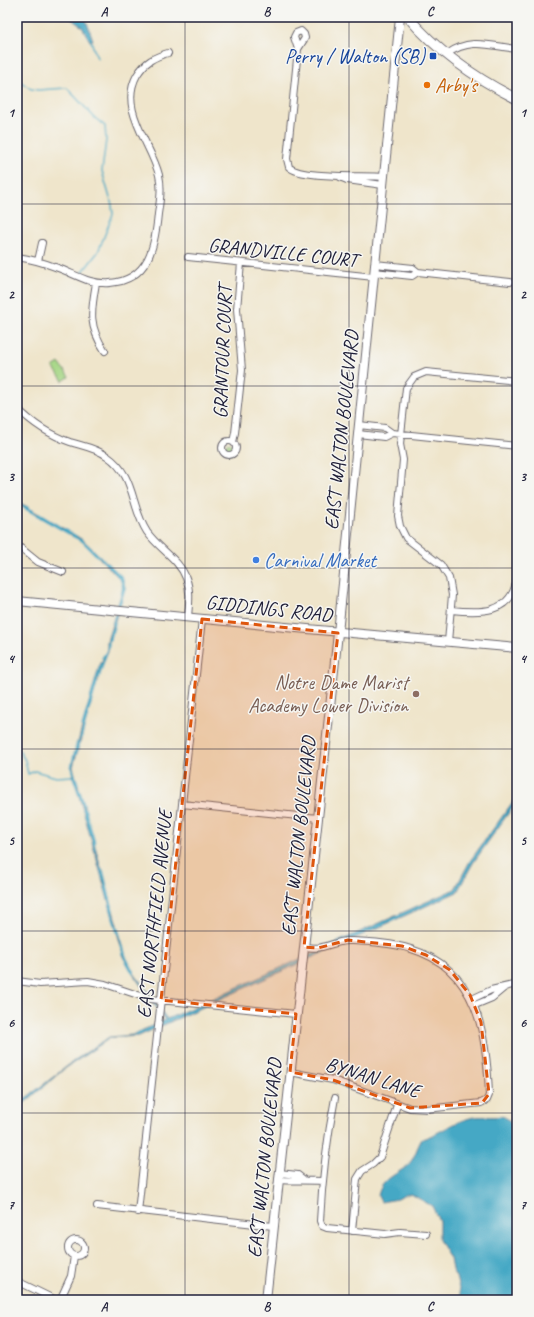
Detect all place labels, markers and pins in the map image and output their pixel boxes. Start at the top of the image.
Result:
place label: Perry / Walton (SB) [285,44,426,69]
marker: Perry / Walton (SB) [428,51,438,61]
place label: Arby's [435,73,479,98]
marker: Arby's [422,80,432,90]
place label: Carnival Market [264,548,378,573]
marker: Carnival Market [251,555,261,565]
place label: Notre Dame Marist Academy Lower Division [248,670,411,718]
marker: Notre Dame Marist Academy Lower Division [411,689,421,699]

